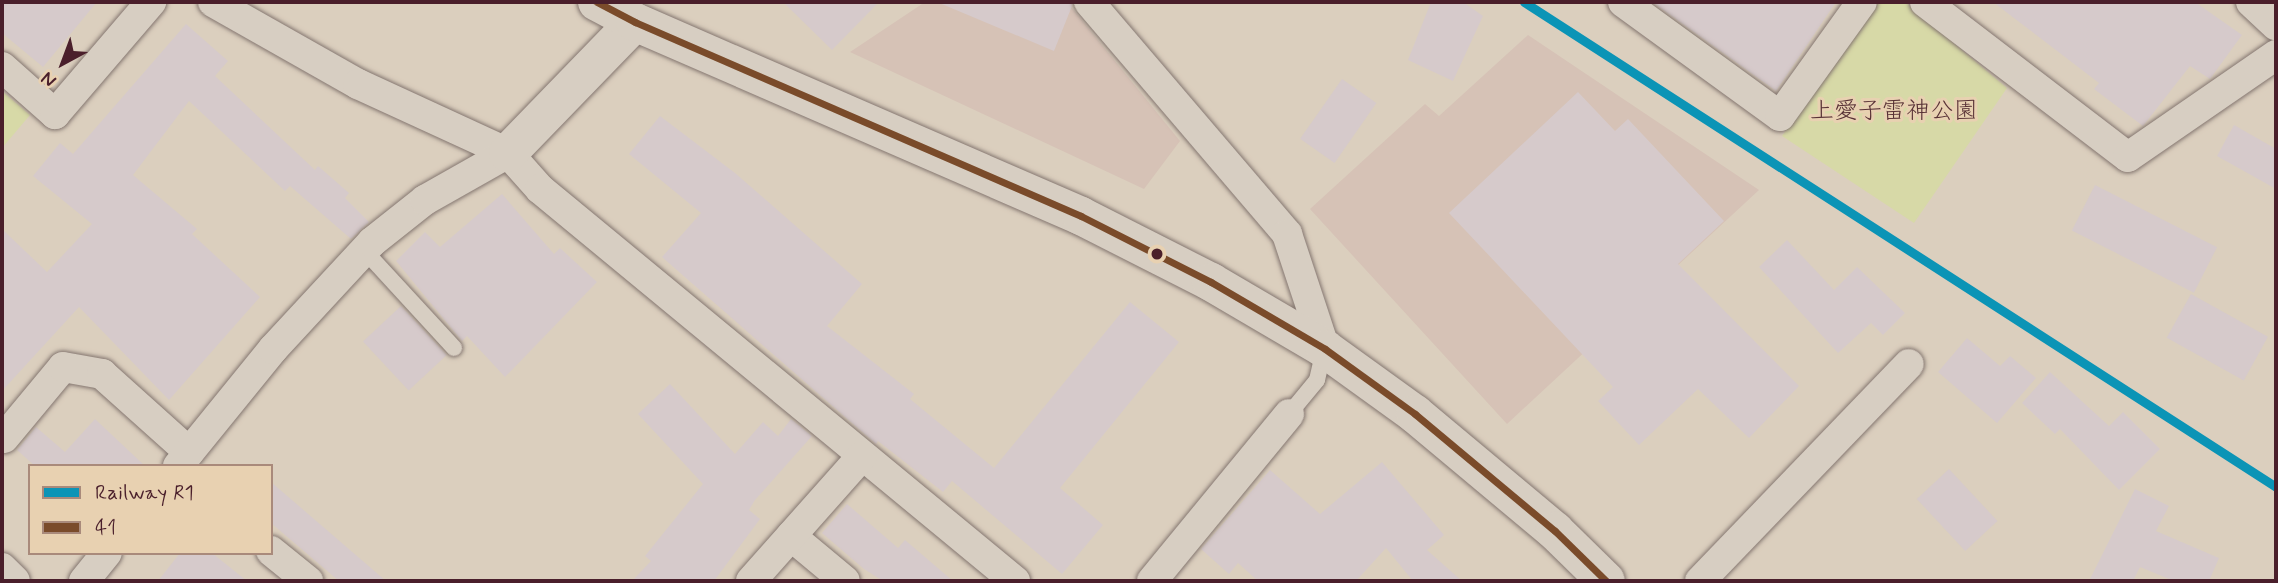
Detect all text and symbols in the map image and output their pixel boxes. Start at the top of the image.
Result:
north arrow [28,28,98,98]
text: N [36,66,62,93]
park label: 上愛子雷神公園 [1810,98,1978,126]
unlabelled marker [1150,247,1164,261]
legend [28,464,273,555]
text: Railway R1 [95,479,194,507]
text: 41 [95,514,116,542]

